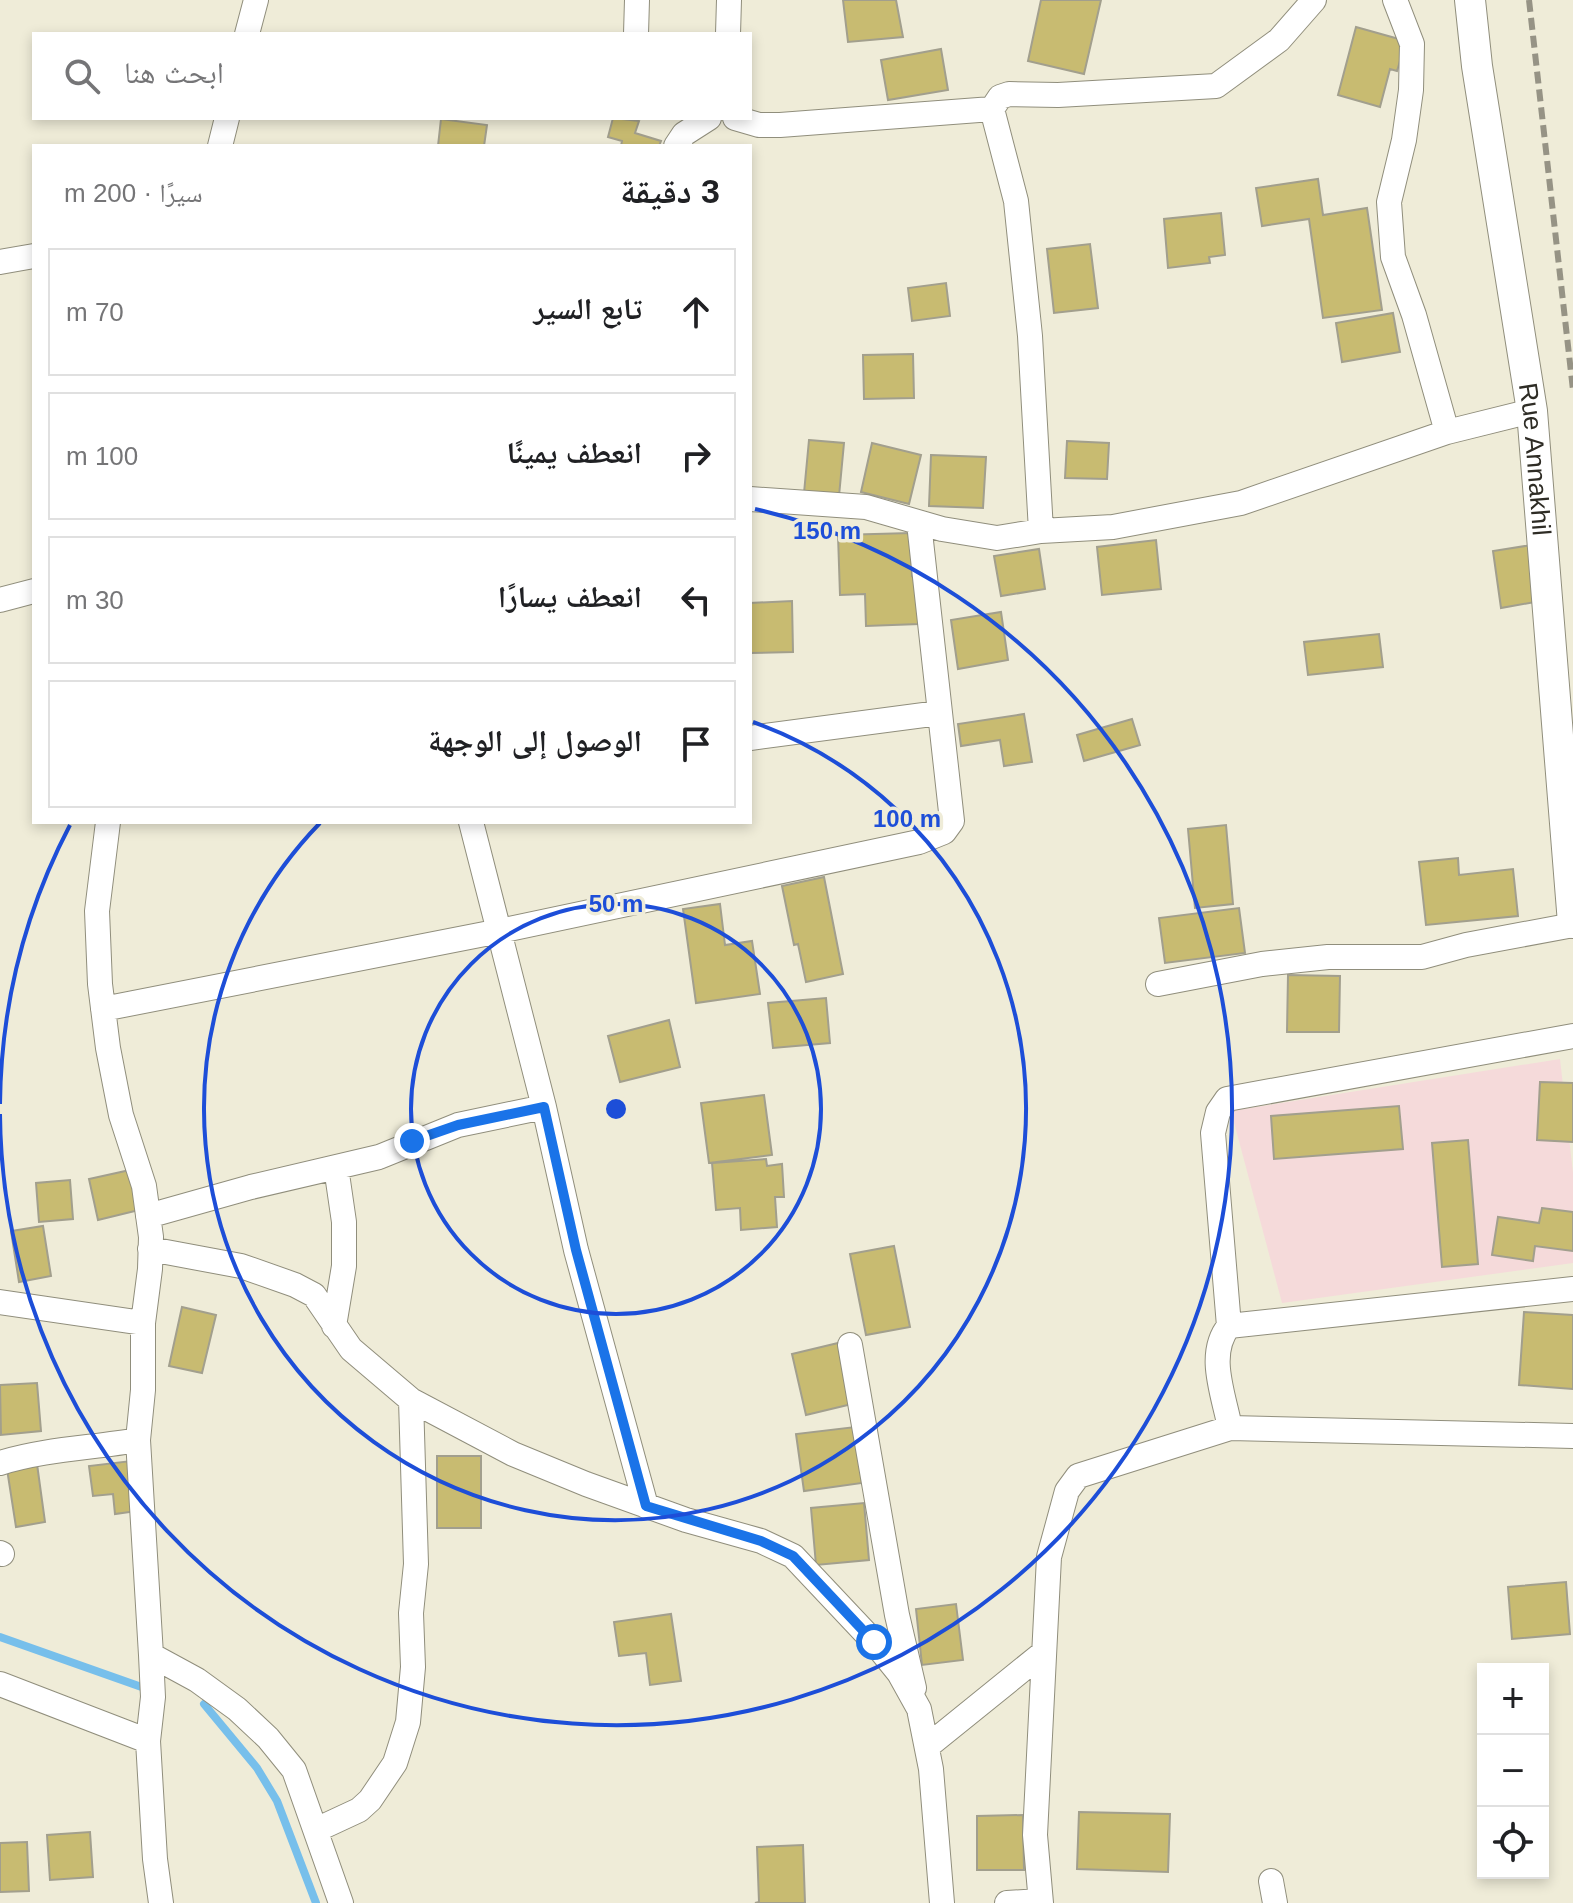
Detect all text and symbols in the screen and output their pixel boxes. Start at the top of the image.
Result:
search box [32,32,752,120]
icon: search [60,54,104,98]
text: ابحث هنا [124,56,224,89]
text: 3 دقيقة [620,172,720,210]
text: سيرًا · 200 m [64,178,203,208]
icon: ahead [674,290,718,334]
text: تابع السير [534,292,642,325]
text: 70 m [66,297,124,327]
street label: Rue Annakhil [1513,381,1557,537]
icon: right [674,434,718,478]
text: انعطف يمينًا [506,436,642,469]
text: 100 m [66,441,138,471]
text: 150 m [793,517,861,544]
icon: left [674,578,718,622]
text: انعطف يسارًا [498,580,642,613]
text: 30 m [66,585,124,615]
icon: arrive [674,722,718,766]
text: الوصول إلى الوجهة [428,724,642,757]
text: 100 m [873,805,941,832]
text: 50 m [589,890,643,917]
centre of rings [602,1095,630,1123]
route end [394,1123,430,1159]
route start [856,1624,892,1660]
map controls [1477,1663,1549,1879]
button: + [1477,1663,1549,1735]
button: − [1477,1735,1549,1807]
button: locate [1477,1807,1549,1879]

